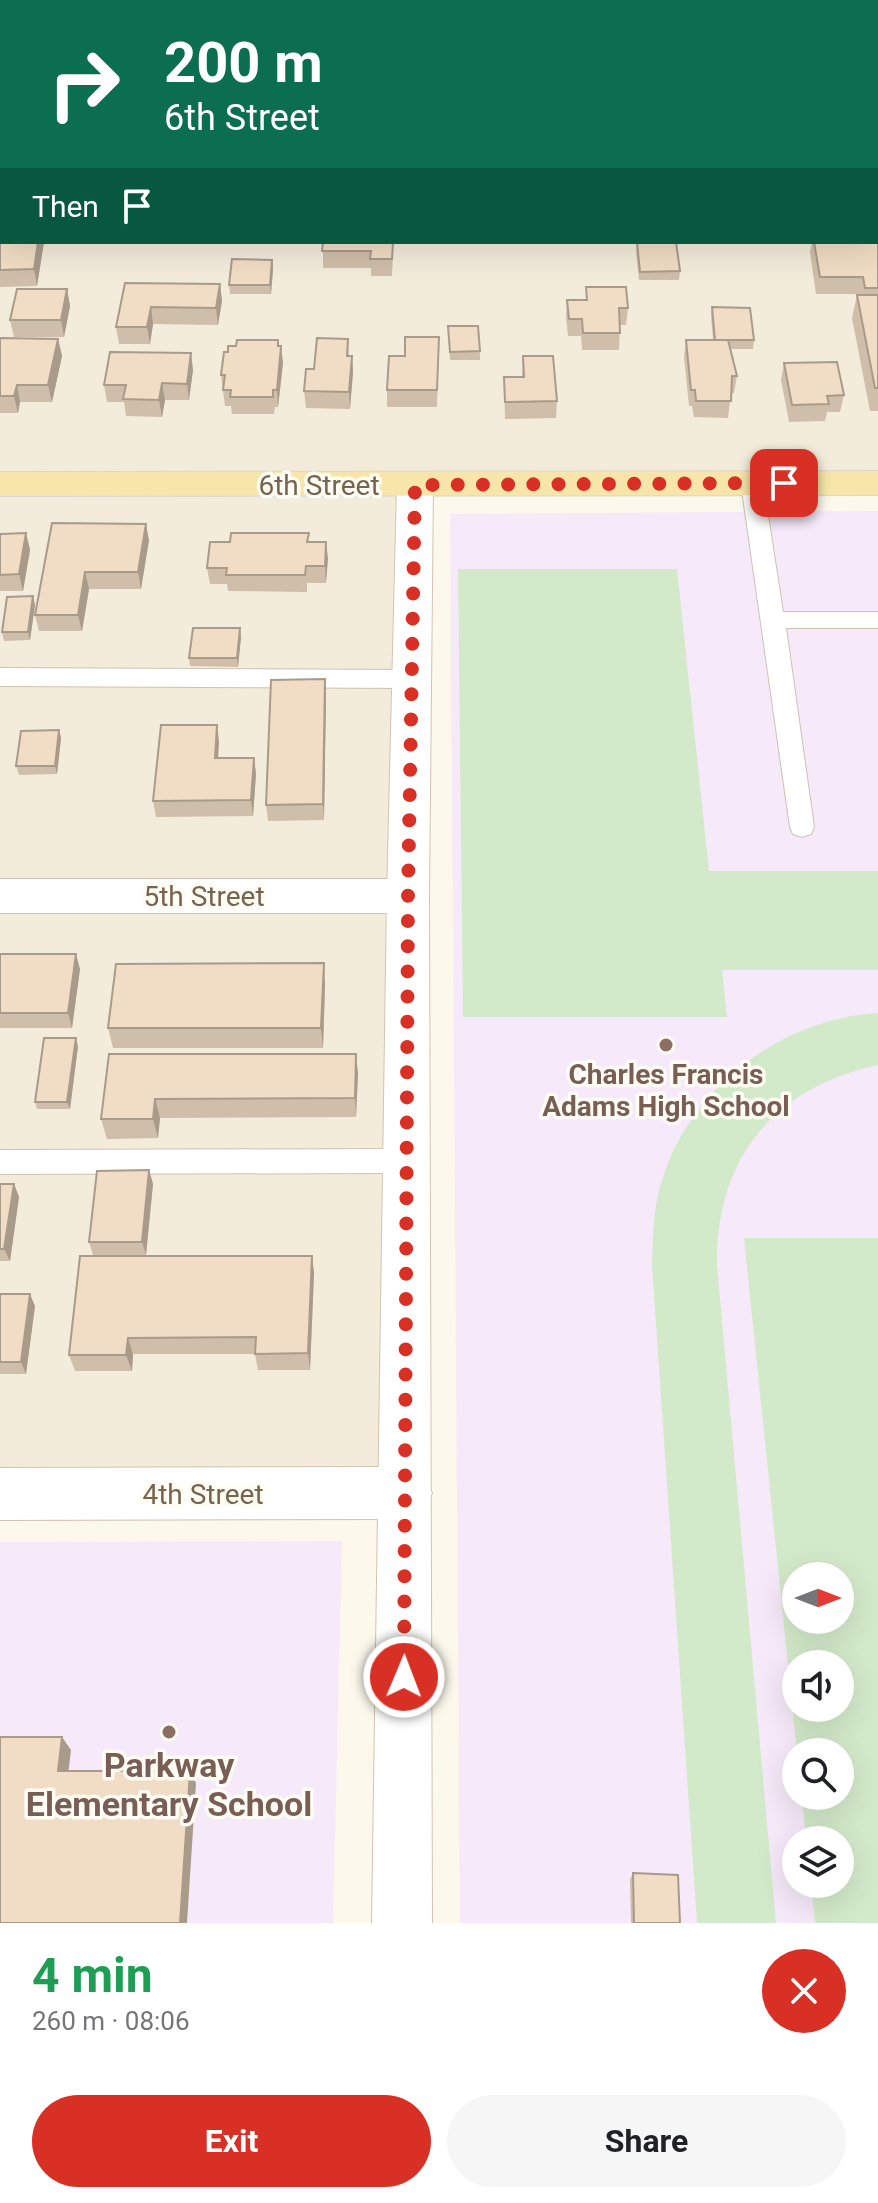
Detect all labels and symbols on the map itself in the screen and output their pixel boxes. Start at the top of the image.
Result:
pin [750,449,818,517]
street label: 6th Street [258,469,380,502]
street label: 5th Street [143,880,265,913]
marker: Charles Francis Adams High School [657,1036,675,1054]
place label: Charles Francis Adams High School [542,1058,790,1123]
street label: 4th Street [142,1478,264,1511]
north arrow [782,1562,854,1634]
position arrow [362,1635,446,1719]
marker: Parkway Elementary School [160,1723,178,1741]
place label: Parkway Elementary School [26,1745,312,1824]

